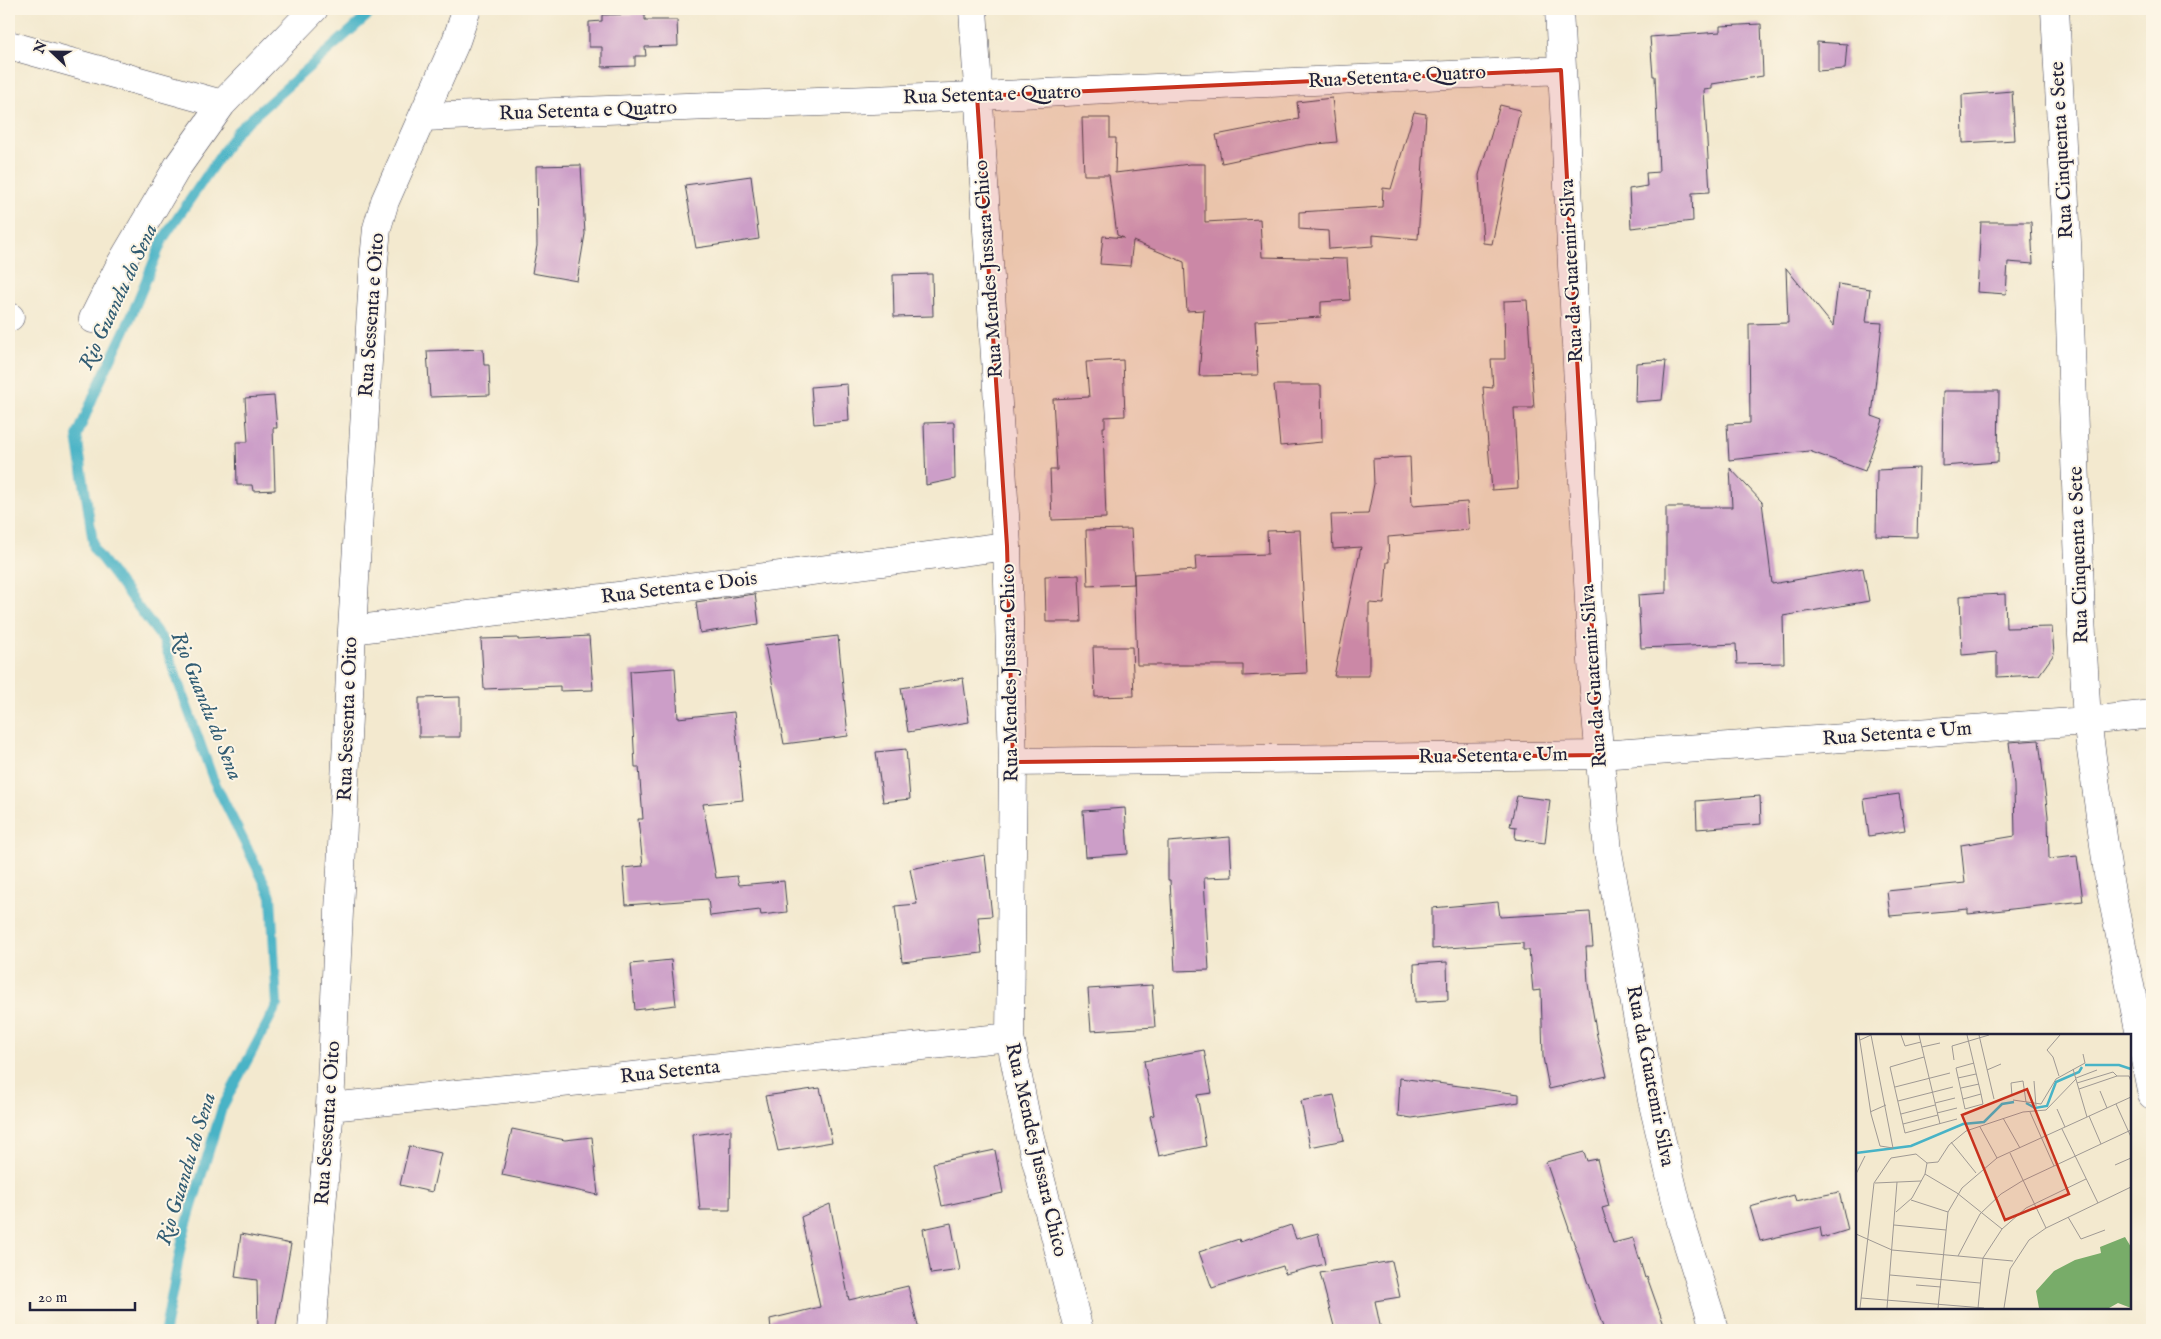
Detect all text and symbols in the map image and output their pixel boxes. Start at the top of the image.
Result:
north arrow [28,28,78,78]
text: N [30,39,51,57]
street label: Rua Setenta e Quatro [1307,60,1487,94]
street label: Rua Cinquenta e Sete [2045,61,2079,239]
street label: Rua Setenta e Quatro [902,79,1082,111]
street label: Rua Setenta e Quatro [498,95,678,127]
street label: Rua Mendes Jussara Chico [969,159,1009,379]
street label: Rua da Guatemir Silva [1555,178,1589,363]
water label: Rio Guandu do Sena [73,220,165,374]
street label: Rua Sessenta e Oito [354,232,390,398]
street label: Rua Cinquenta e Sete [2063,466,2095,644]
street label: Rua Mendes Jussara Chico [996,563,1024,783]
street label: Rua Setenta e Dois [599,566,759,610]
street label: Rua da Guatemir Silva [1575,583,1613,769]
water label: Rio Guandu do Sena [164,628,248,784]
street label: Rua Sessenta e Oito [333,636,363,802]
street label: Rua Setenta e Um [1821,716,1973,752]
street label: Rua Setenta e Um [1418,742,1568,770]
street label: Rua da Guatemir Silva [1620,983,1680,1169]
inset map [1856,1034,2131,1309]
street label: Rua Sessenta e Oito [310,1040,346,1206]
street label: Rua Mendes Jussara Chico [999,1041,1073,1260]
street label: Rua Setenta [619,1054,721,1090]
water label: Rio Guandu do Sena [151,1089,223,1249]
scale bar [30,1279,135,1311]
text: 20 m [38,1288,68,1307]

